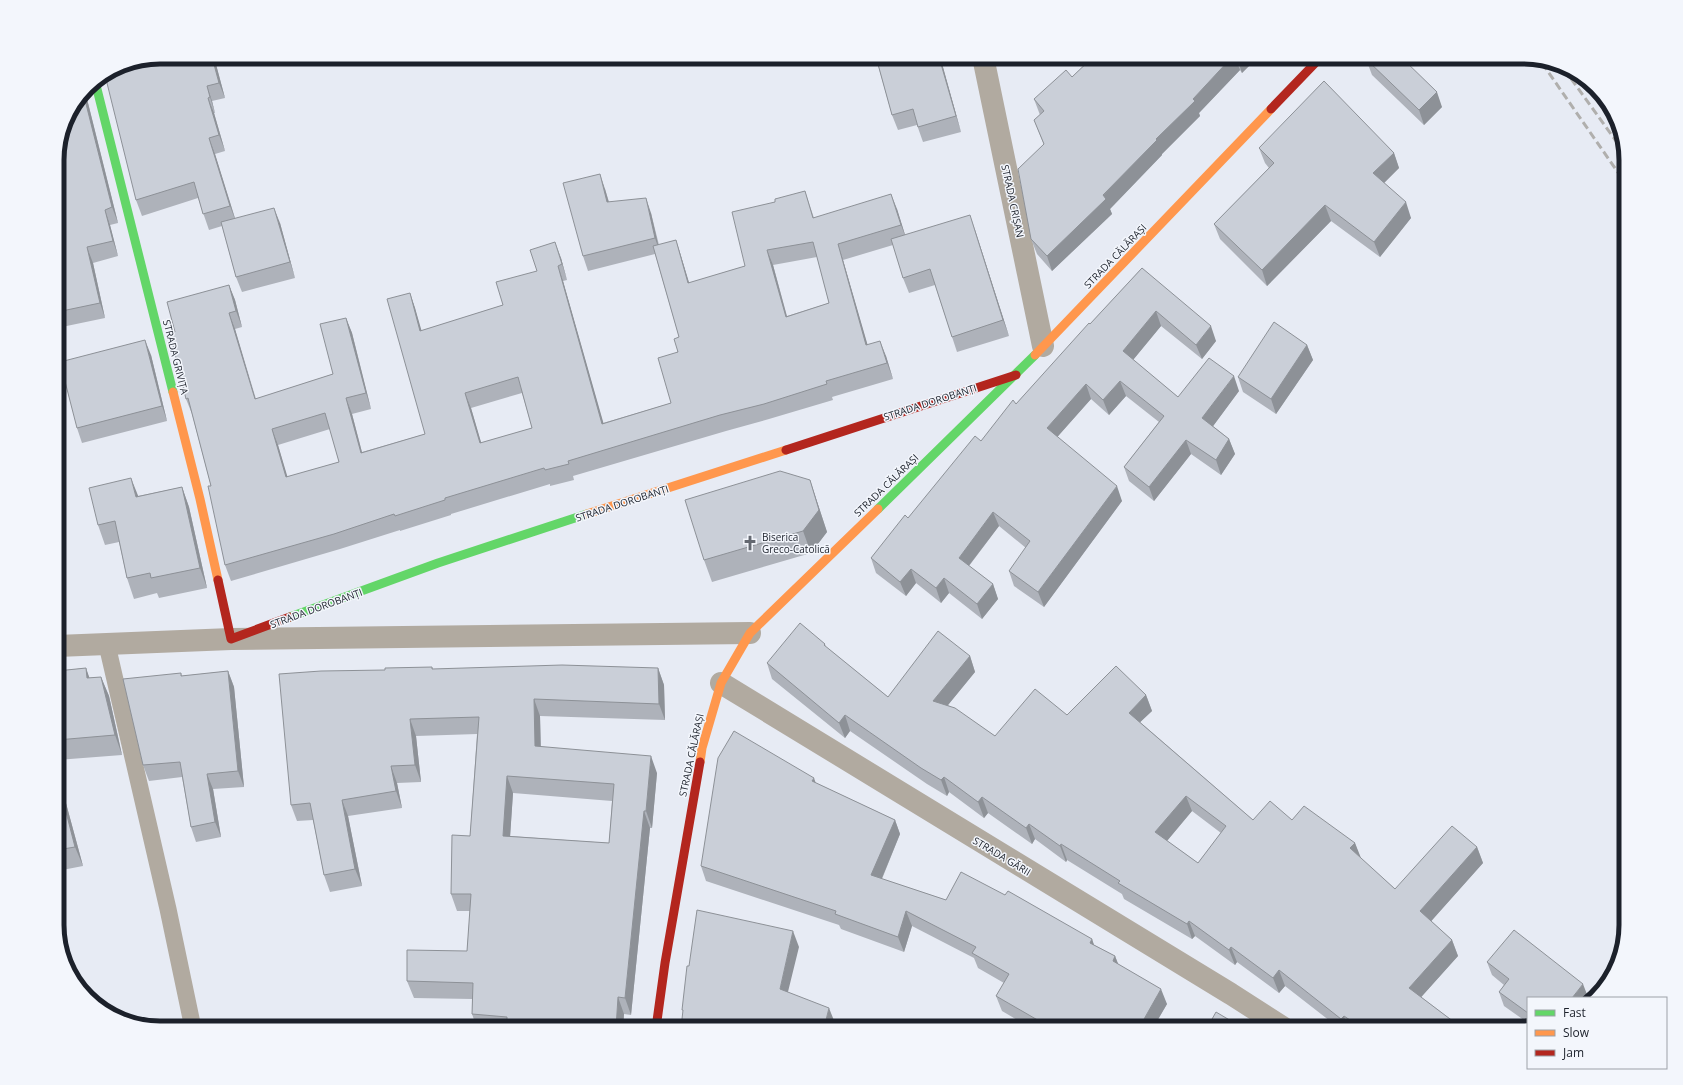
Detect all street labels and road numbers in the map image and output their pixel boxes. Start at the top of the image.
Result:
street label: STRADA CRIȘAN [998,163,1028,239]
street label: STRADA CĂLĂRAȘI [1081,221,1149,291]
street label: STRADA GRIVIȚA [160,318,192,396]
street label: STRADA DOROBANȚI [882,380,978,424]
street label: STRADA CĂLĂRAȘI [851,451,921,519]
street label: STRADA DOROBANȚI [574,481,670,525]
street label: STRADA DOROBANȚI [268,585,364,631]
street label: STRADA CĂLĂRAȘI [675,712,707,798]
street label: STRADA GĂRII [971,833,1033,879]

